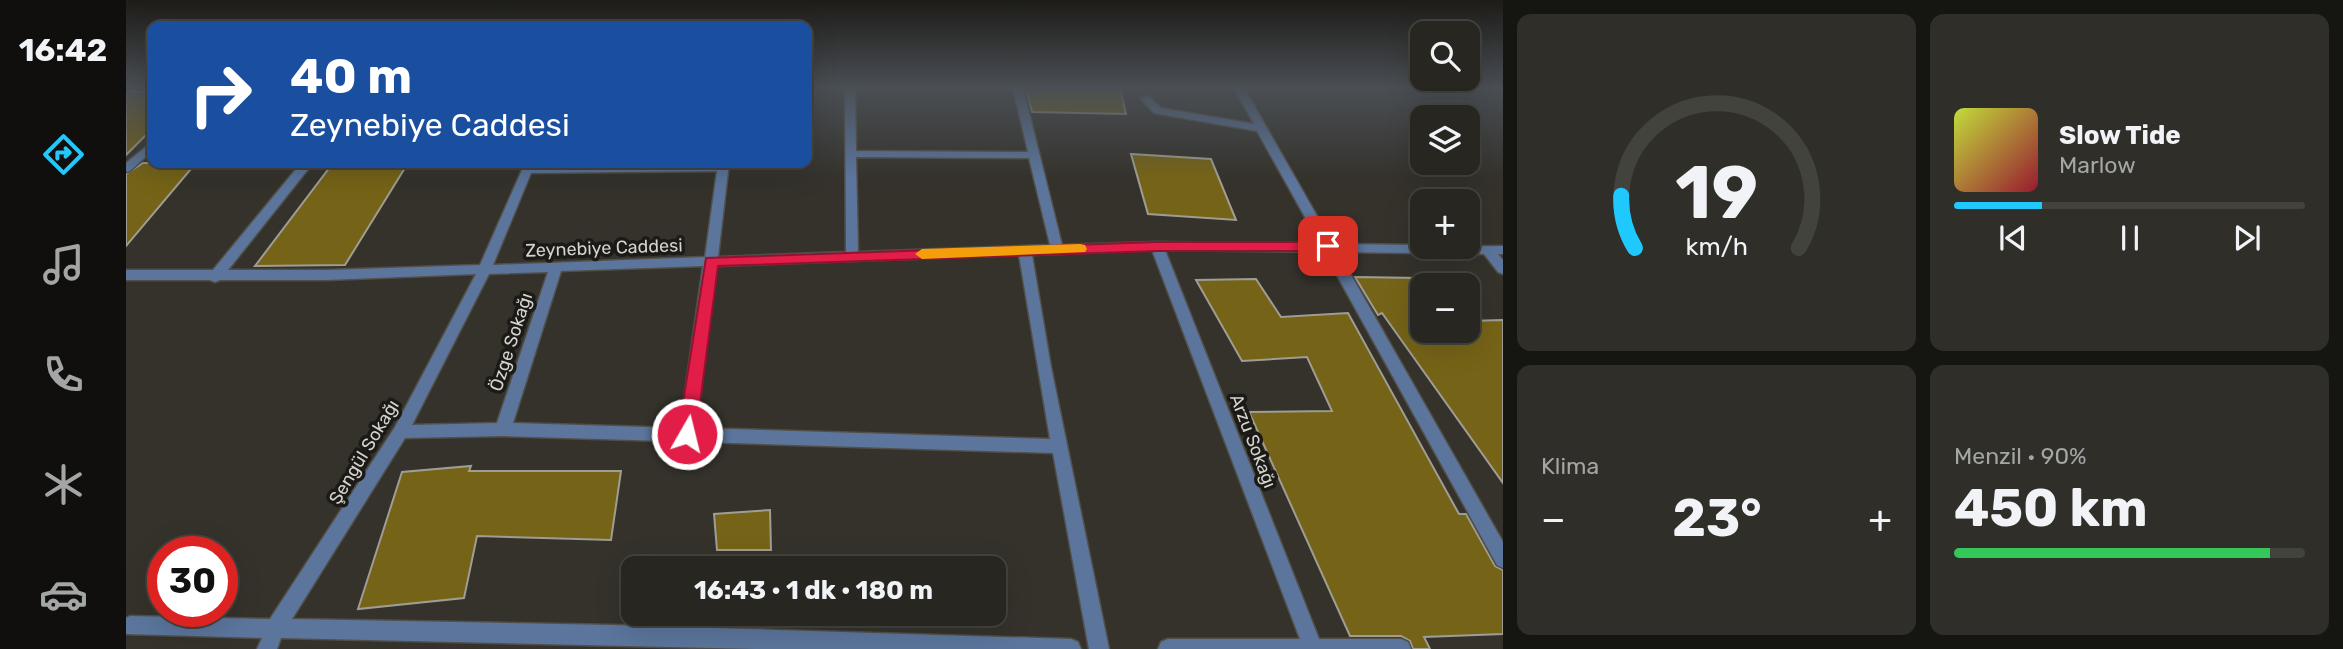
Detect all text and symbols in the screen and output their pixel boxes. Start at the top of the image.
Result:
map controls [1410,21,1480,343]
button: search [1410,21,1480,91]
text: 16:42 [19,31,107,69]
text: 40 m [290,47,412,105]
icon: right [175,49,266,140]
button: layers [1410,105,1480,175]
text: Zeynebiye Caddesi [290,106,570,144]
text: Slow Tide [2059,120,2181,151]
icon: directions [39,130,88,179]
text: 19 [1675,151,1758,237]
text: Marlow [2059,151,2136,179]
button: + [1410,189,1480,259]
pin [1298,216,1358,276]
icon: previous [1994,219,2032,257]
icon: pause [2111,219,2149,257]
icon: next [2228,219,2266,257]
icon: arrive [1309,227,1347,265]
text: km/h [1685,232,1748,261]
street label: Zeynebiye Caddesi [525,234,683,262]
icon: music [39,240,88,289]
button: − [1410,273,1480,343]
street label: Özge Sokağı [485,290,537,394]
icon: phone [39,350,88,399]
street label: Arzu Sokağı [1225,391,1281,491]
street label: Şengül Sokağı [324,396,404,508]
position arrow [650,397,724,471]
text: Menzil · 90% [1954,442,2087,470]
text: Klima [1541,452,1599,480]
icon: climate [39,460,88,509]
text: 450 km [1954,477,2148,539]
text: 23° [1672,487,1762,549]
text: − [1541,496,1566,542]
text: + [1868,496,1892,542]
speed limit sign: 30 [147,536,238,627]
icon: car [39,570,88,619]
text: 16:43 · 1 dk · 180 m [694,575,933,606]

